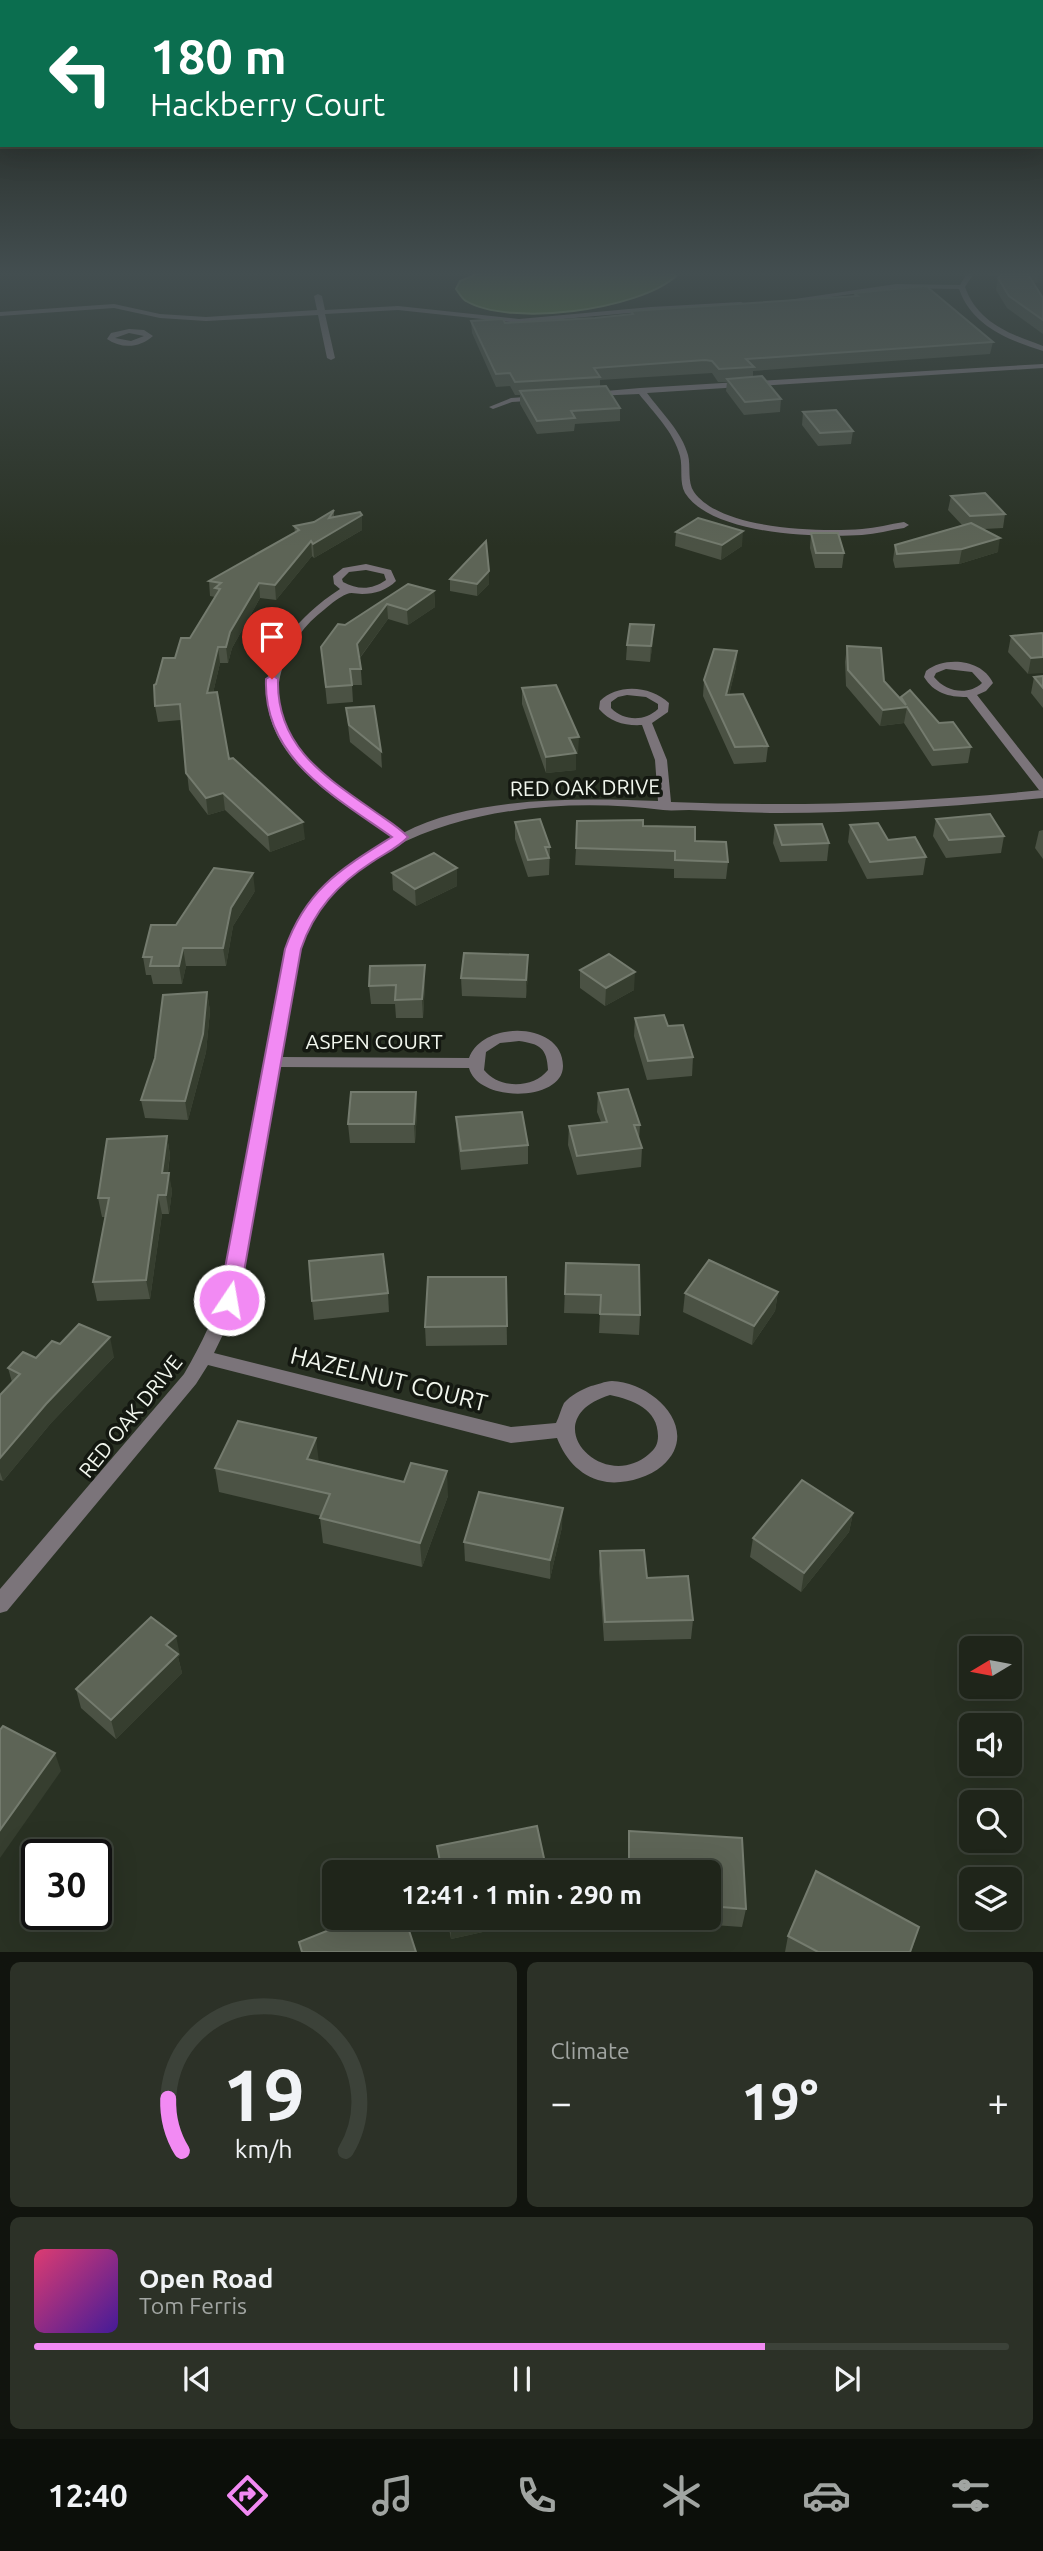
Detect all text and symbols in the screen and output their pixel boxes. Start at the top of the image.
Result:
icon: left [35,28,126,119]
text: 180 m [150,28,287,83]
text: Hackberry Court [150,86,385,122]
pin [242,607,302,679]
icon: arrive [253,618,291,656]
street label: RED OAK DRIVE [510,774,660,800]
street label: ASPEN COURT [305,1029,443,1053]
position arrow [192,1263,266,1337]
street label: HAZELNUT COURT [288,1341,490,1417]
street label: RED OAK DRIVE [73,1350,187,1482]
north arrow [959,1636,1022,1699]
map controls [959,1636,1022,1930]
button: sound [959,1713,1022,1776]
button: search [959,1790,1022,1853]
speed limit sign: 30 [21,1839,112,1930]
button: layers [959,1867,1022,1930]
text: 12:41 · 1 min · 290 m [401,1880,642,1909]
text: Climate [551,2038,630,2063]
text: 19 [222,2053,304,2135]
text: 19° [741,2072,818,2130]
text: − [551,2081,572,2123]
text: + [988,2081,1009,2123]
text: km/h [234,2134,292,2162]
text: Open Road [139,2264,273,2293]
text: Tom Ferris [139,2293,247,2318]
icon: previous [178,2360,216,2398]
icon: pause [503,2360,541,2398]
icon: next [828,2360,866,2398]
icon: directions [223,2471,272,2520]
icon: music [368,2471,417,2520]
icon: phone [512,2471,561,2520]
icon: climate [657,2471,706,2520]
icon: car [802,2471,851,2520]
icon: filters [946,2471,995,2520]
text: 12:40 [48,2477,128,2513]

